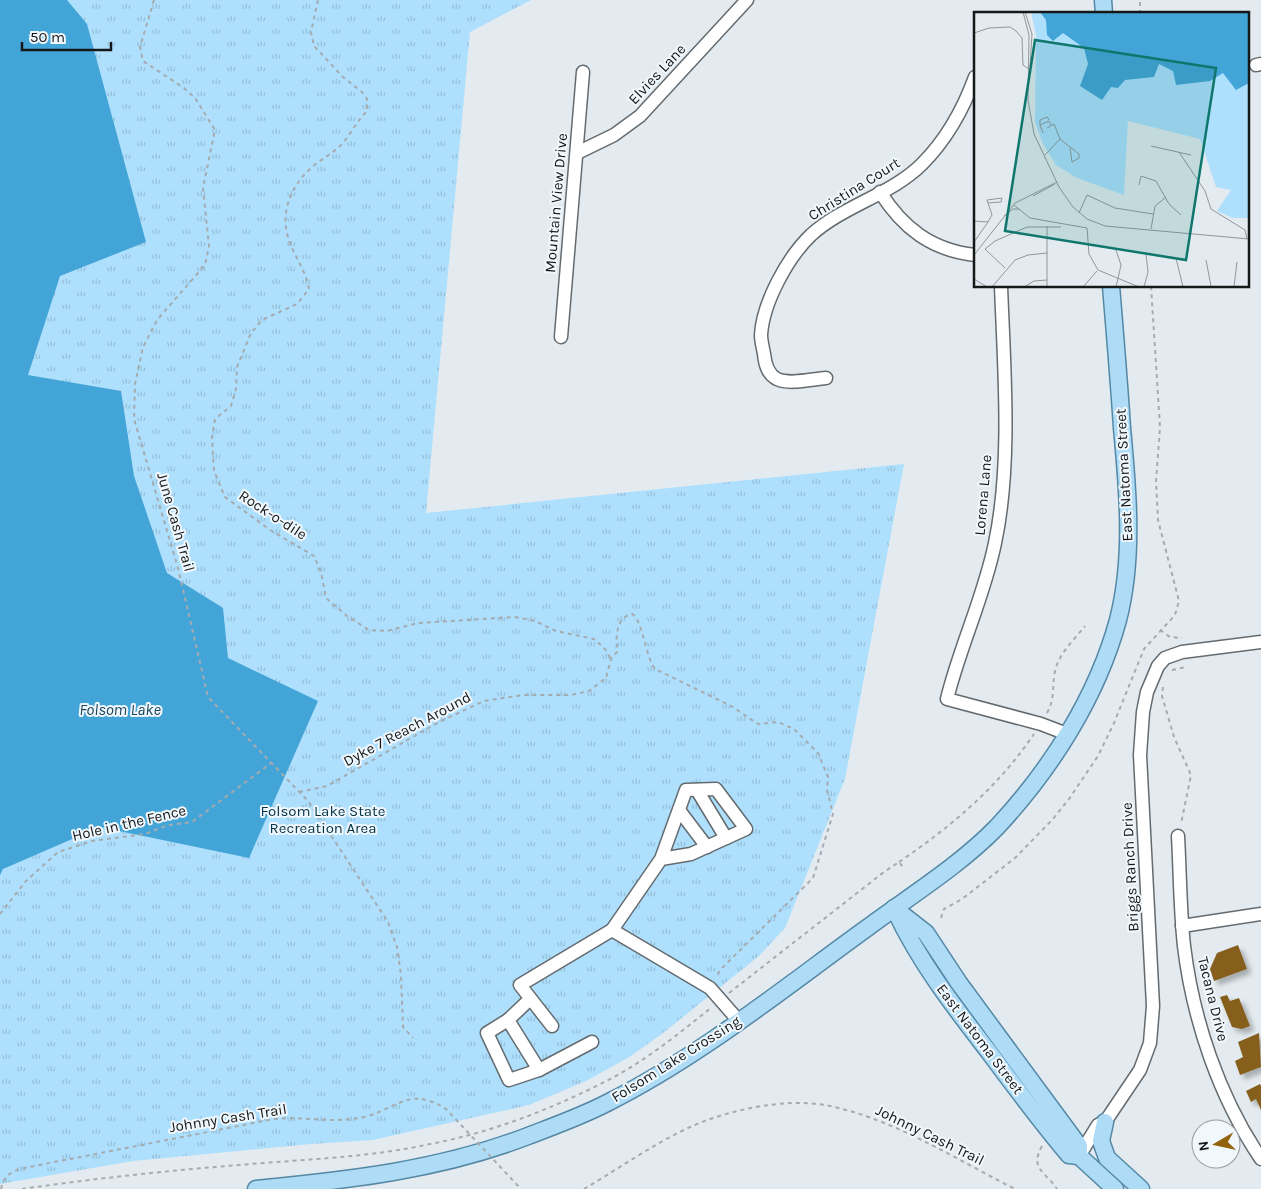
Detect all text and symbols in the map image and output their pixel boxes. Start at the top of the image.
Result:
inset map [974,12,1248,288]
scale bar [22,20,111,52]
text: 50 m [30,28,65,46]
street label: Elvies Lane [625,40,689,108]
street label: Mountain View Drive [541,132,571,274]
street label: Christina Court [805,153,903,224]
street label: East Natoma Street [1112,408,1136,542]
street label: Lorena Lane [970,454,996,536]
street label: June Cash Trail [153,470,199,574]
street label: Rock-o-dile [236,486,310,544]
street label: Dyke 7 Reach Around [340,688,474,770]
water label: Folsom Lake [79,700,161,719]
street label: Hole in the Fence [70,801,188,845]
park label: Folsom Lake State Recreation Area [261,802,385,837]
street label: Briggs Ranch Drive [1118,802,1142,932]
street label: Tacana Drive [1194,955,1232,1043]
street label: East Natoma Street [933,980,1027,1098]
street label: Folsom Lake Crossing [608,1012,744,1106]
street label: Johnny Cash Trail [168,1100,288,1136]
street label: Johnny Cash Trail [873,1101,987,1169]
north arrow [1191,1119,1241,1169]
text: N [1194,1140,1213,1152]

